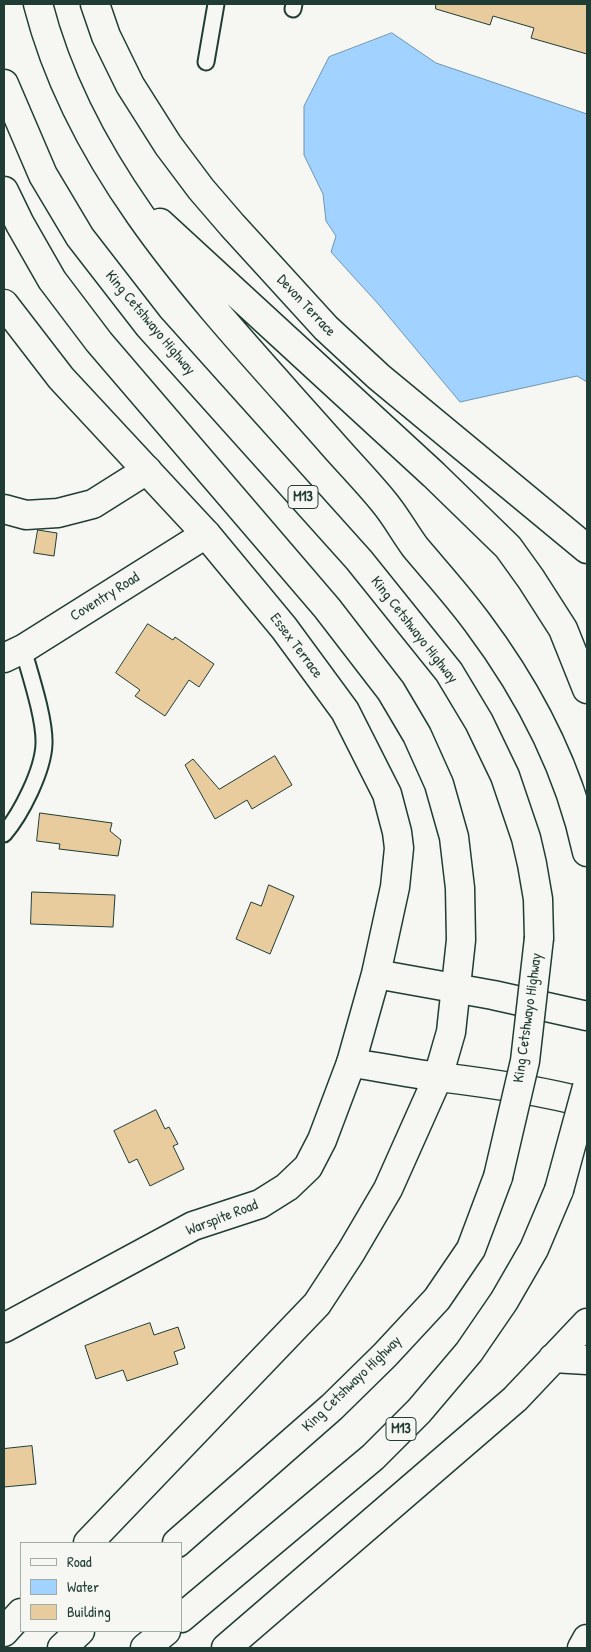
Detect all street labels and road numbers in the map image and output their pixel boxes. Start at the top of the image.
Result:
street label: King Cetshwayo Highway [101,267,199,379]
street label: Devon Terrace [273,271,339,341]
road number: M13 [288,486,318,508]
street label: Coventry Road [67,569,143,625]
street label: King Cetshwayo Highway [367,573,461,687]
street label: Essex Terrace [266,610,326,682]
street label: King Cetshwayo Highway [510,952,546,1084]
street label: Warspite Road [183,1196,261,1240]
street label: King Cetshwayo Highway [299,1332,405,1436]
road number: M13 [386,1418,416,1440]

